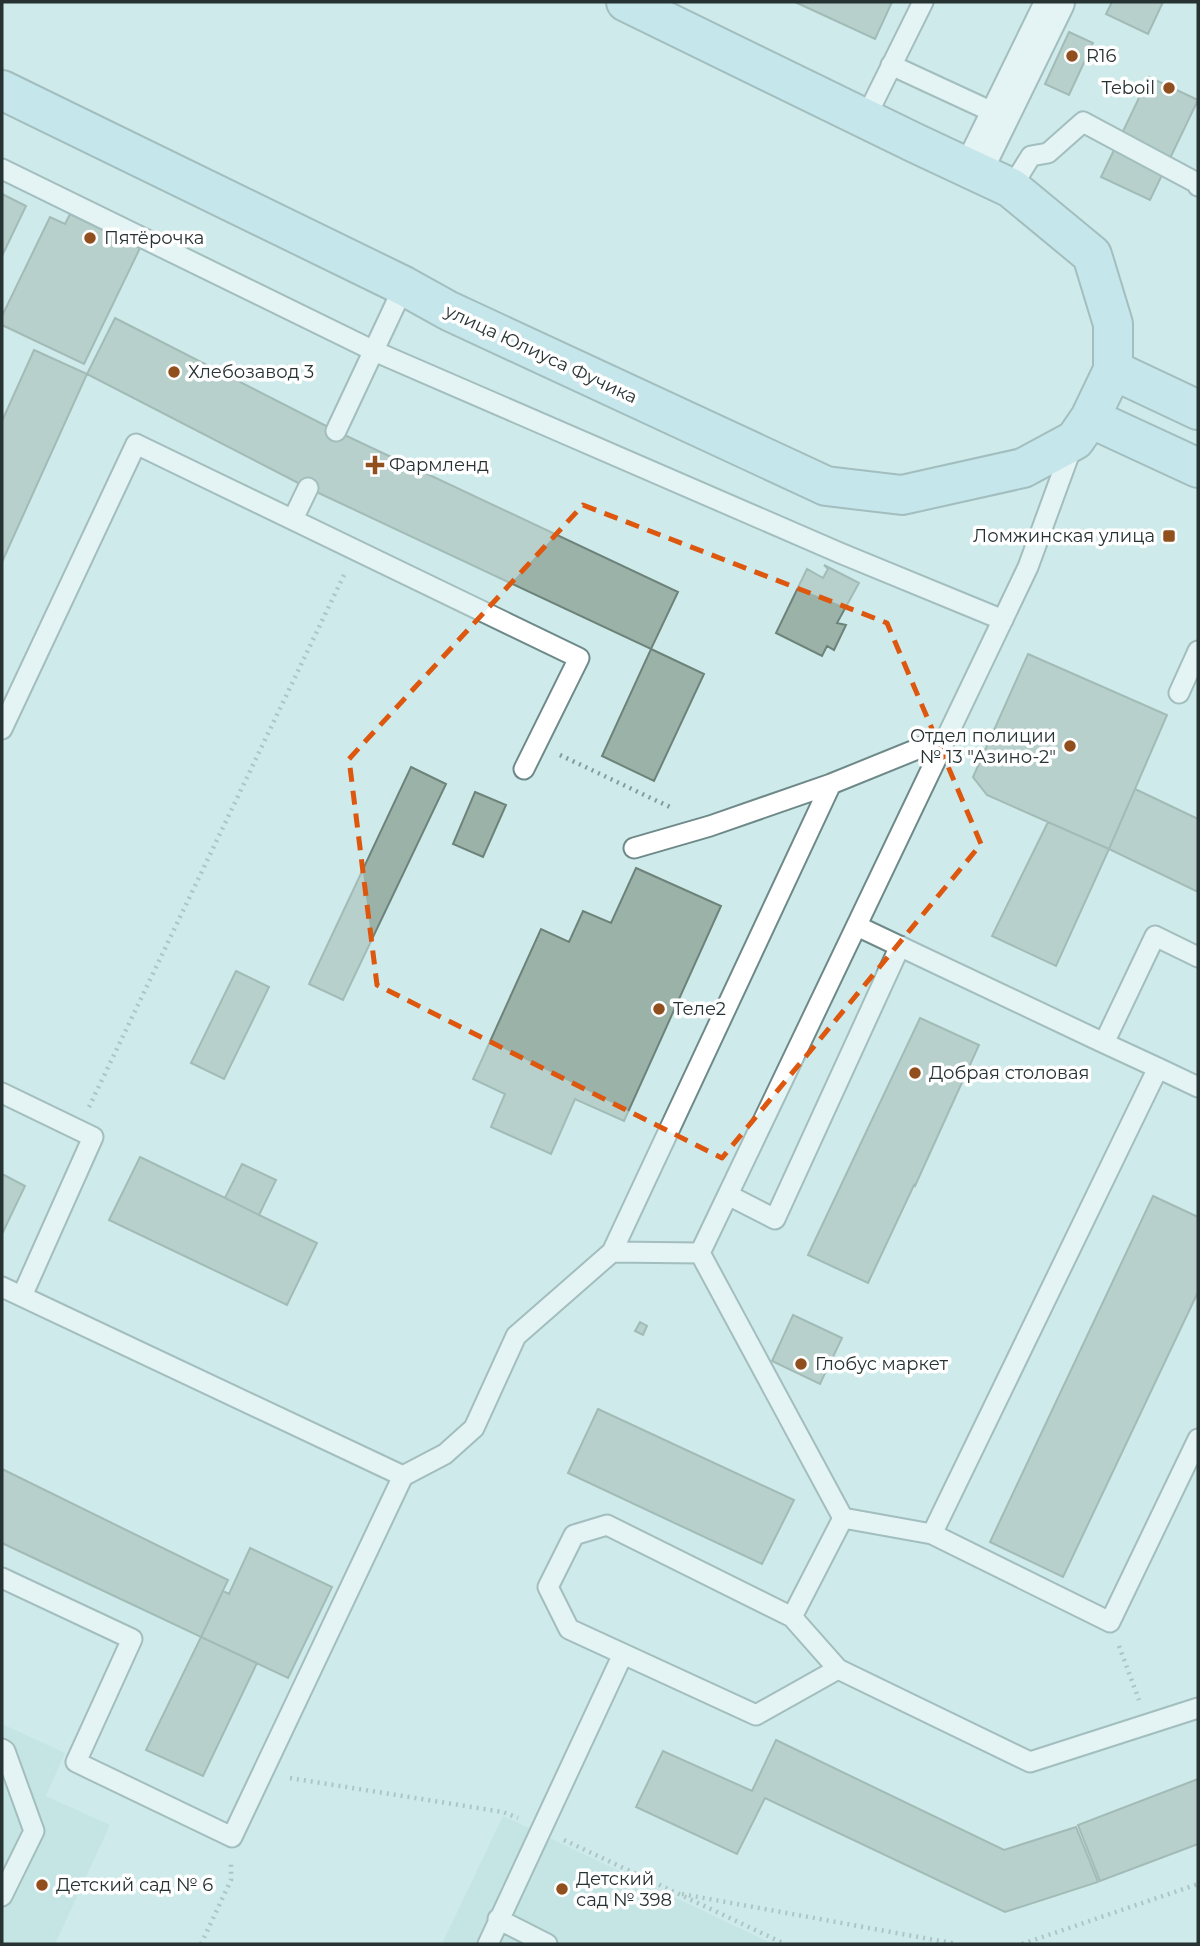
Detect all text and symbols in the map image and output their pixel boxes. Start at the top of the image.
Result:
place label: R16 [1086,45,1117,67]
marker: R16 [1064,48,1080,64]
place label: Teboil [1102,77,1155,99]
marker: Teboil [1161,80,1177,96]
place label: Пятёрочка [104,227,204,249]
marker: Пятёрочка [82,230,98,246]
street label: улица Юлиуса Фучика [440,299,641,408]
place label: Хлебозавод 3 [188,361,314,383]
marker: Хлебозавод 3 [166,364,182,380]
place label: Фармленд [389,454,489,476]
marker: Фармленд [367,457,383,473]
place label: Ломжинская улица [973,525,1155,547]
marker: Ломжинская улица [1161,528,1177,544]
place label: Отдел полиции № 13 "Азино-2" [910,725,1056,768]
marker: Отдел полиции № 13 "Азино-2" [1062,738,1078,754]
place label: Теле2 [673,998,726,1020]
marker: Теле2 [651,1001,667,1017]
place label: Добрая столовая [929,1062,1089,1084]
marker: Добрая столовая [907,1065,923,1081]
place label: Глобус маркет [815,1353,948,1375]
marker: Глобус маркет [793,1356,809,1372]
place label: Детский сад № 398 [576,1868,672,1911]
place label: Детский сад № 6 [56,1874,213,1896]
marker: Детский сад № 6 [34,1877,50,1893]
marker: Детский сад № 398 [554,1881,570,1897]

